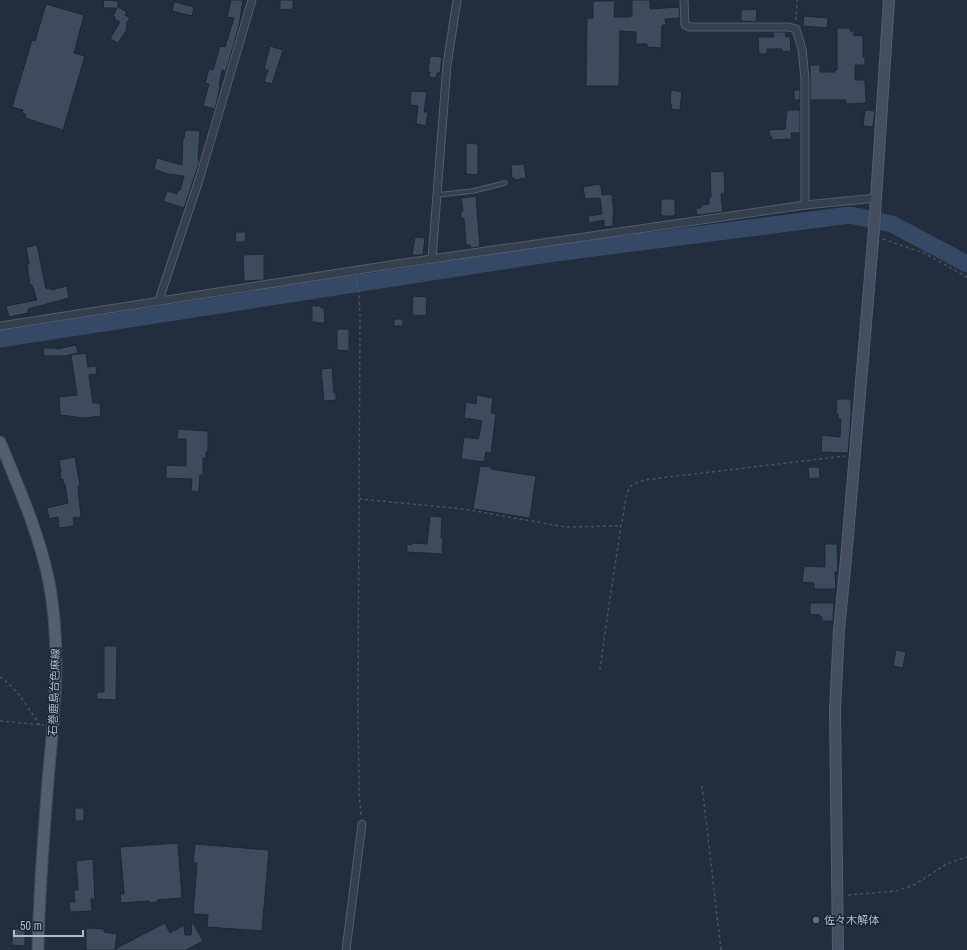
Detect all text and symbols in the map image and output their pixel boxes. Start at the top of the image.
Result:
street label: 石巻鹿島台色麻線 [45,648,63,736]
scale bar [14,912,83,938]
place label: 佐々木解体 [824,913,880,927]
marker: 佐々木解体 [811,915,821,925]
text: 50 m [20,918,42,934]

